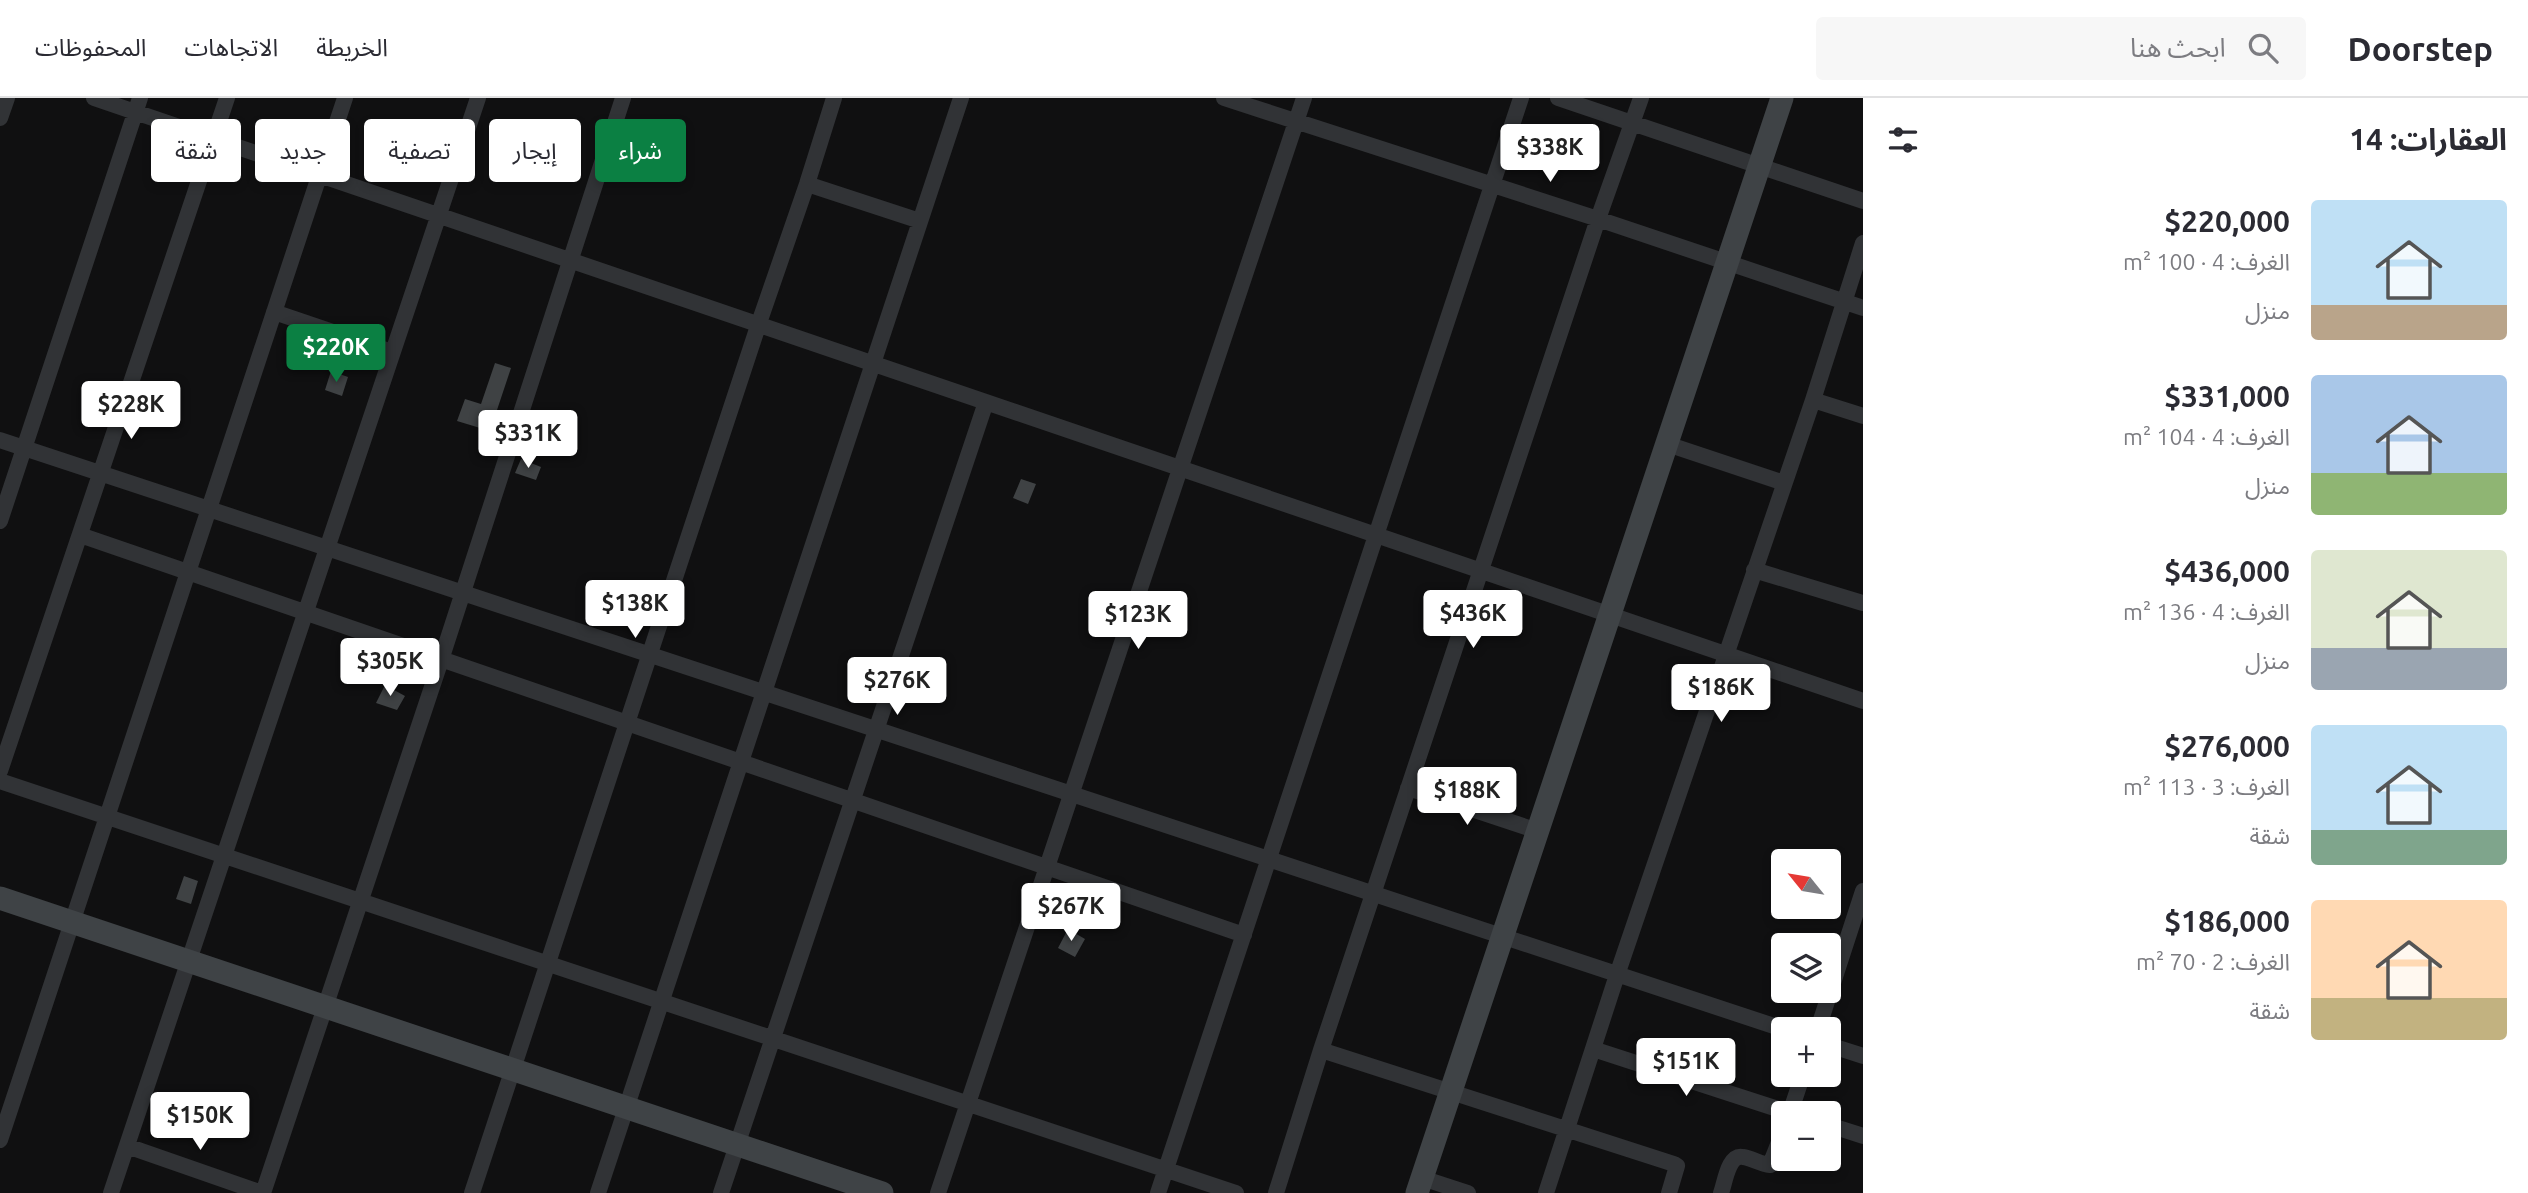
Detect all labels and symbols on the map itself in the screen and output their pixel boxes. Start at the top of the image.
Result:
pin: $338K [1501,125,1599,184]
pin: $220K [287,324,385,384]
pin: $228K [82,382,180,441]
pin: $331K [479,410,577,470]
pin: $138K [586,580,684,640]
pin: $436K [1424,590,1522,650]
pin: $123K [1089,592,1187,651]
pin: $305K [341,638,439,698]
pin: $276K [848,658,946,717]
pin: $186K [1672,664,1770,724]
pin: $188K [1418,768,1516,827]
north arrow [1771,849,1841,919]
pin: $267K [1022,884,1120,943]
pin: $151K [1637,1038,1735,1098]
pin: $150K [151,1093,249,1152]

